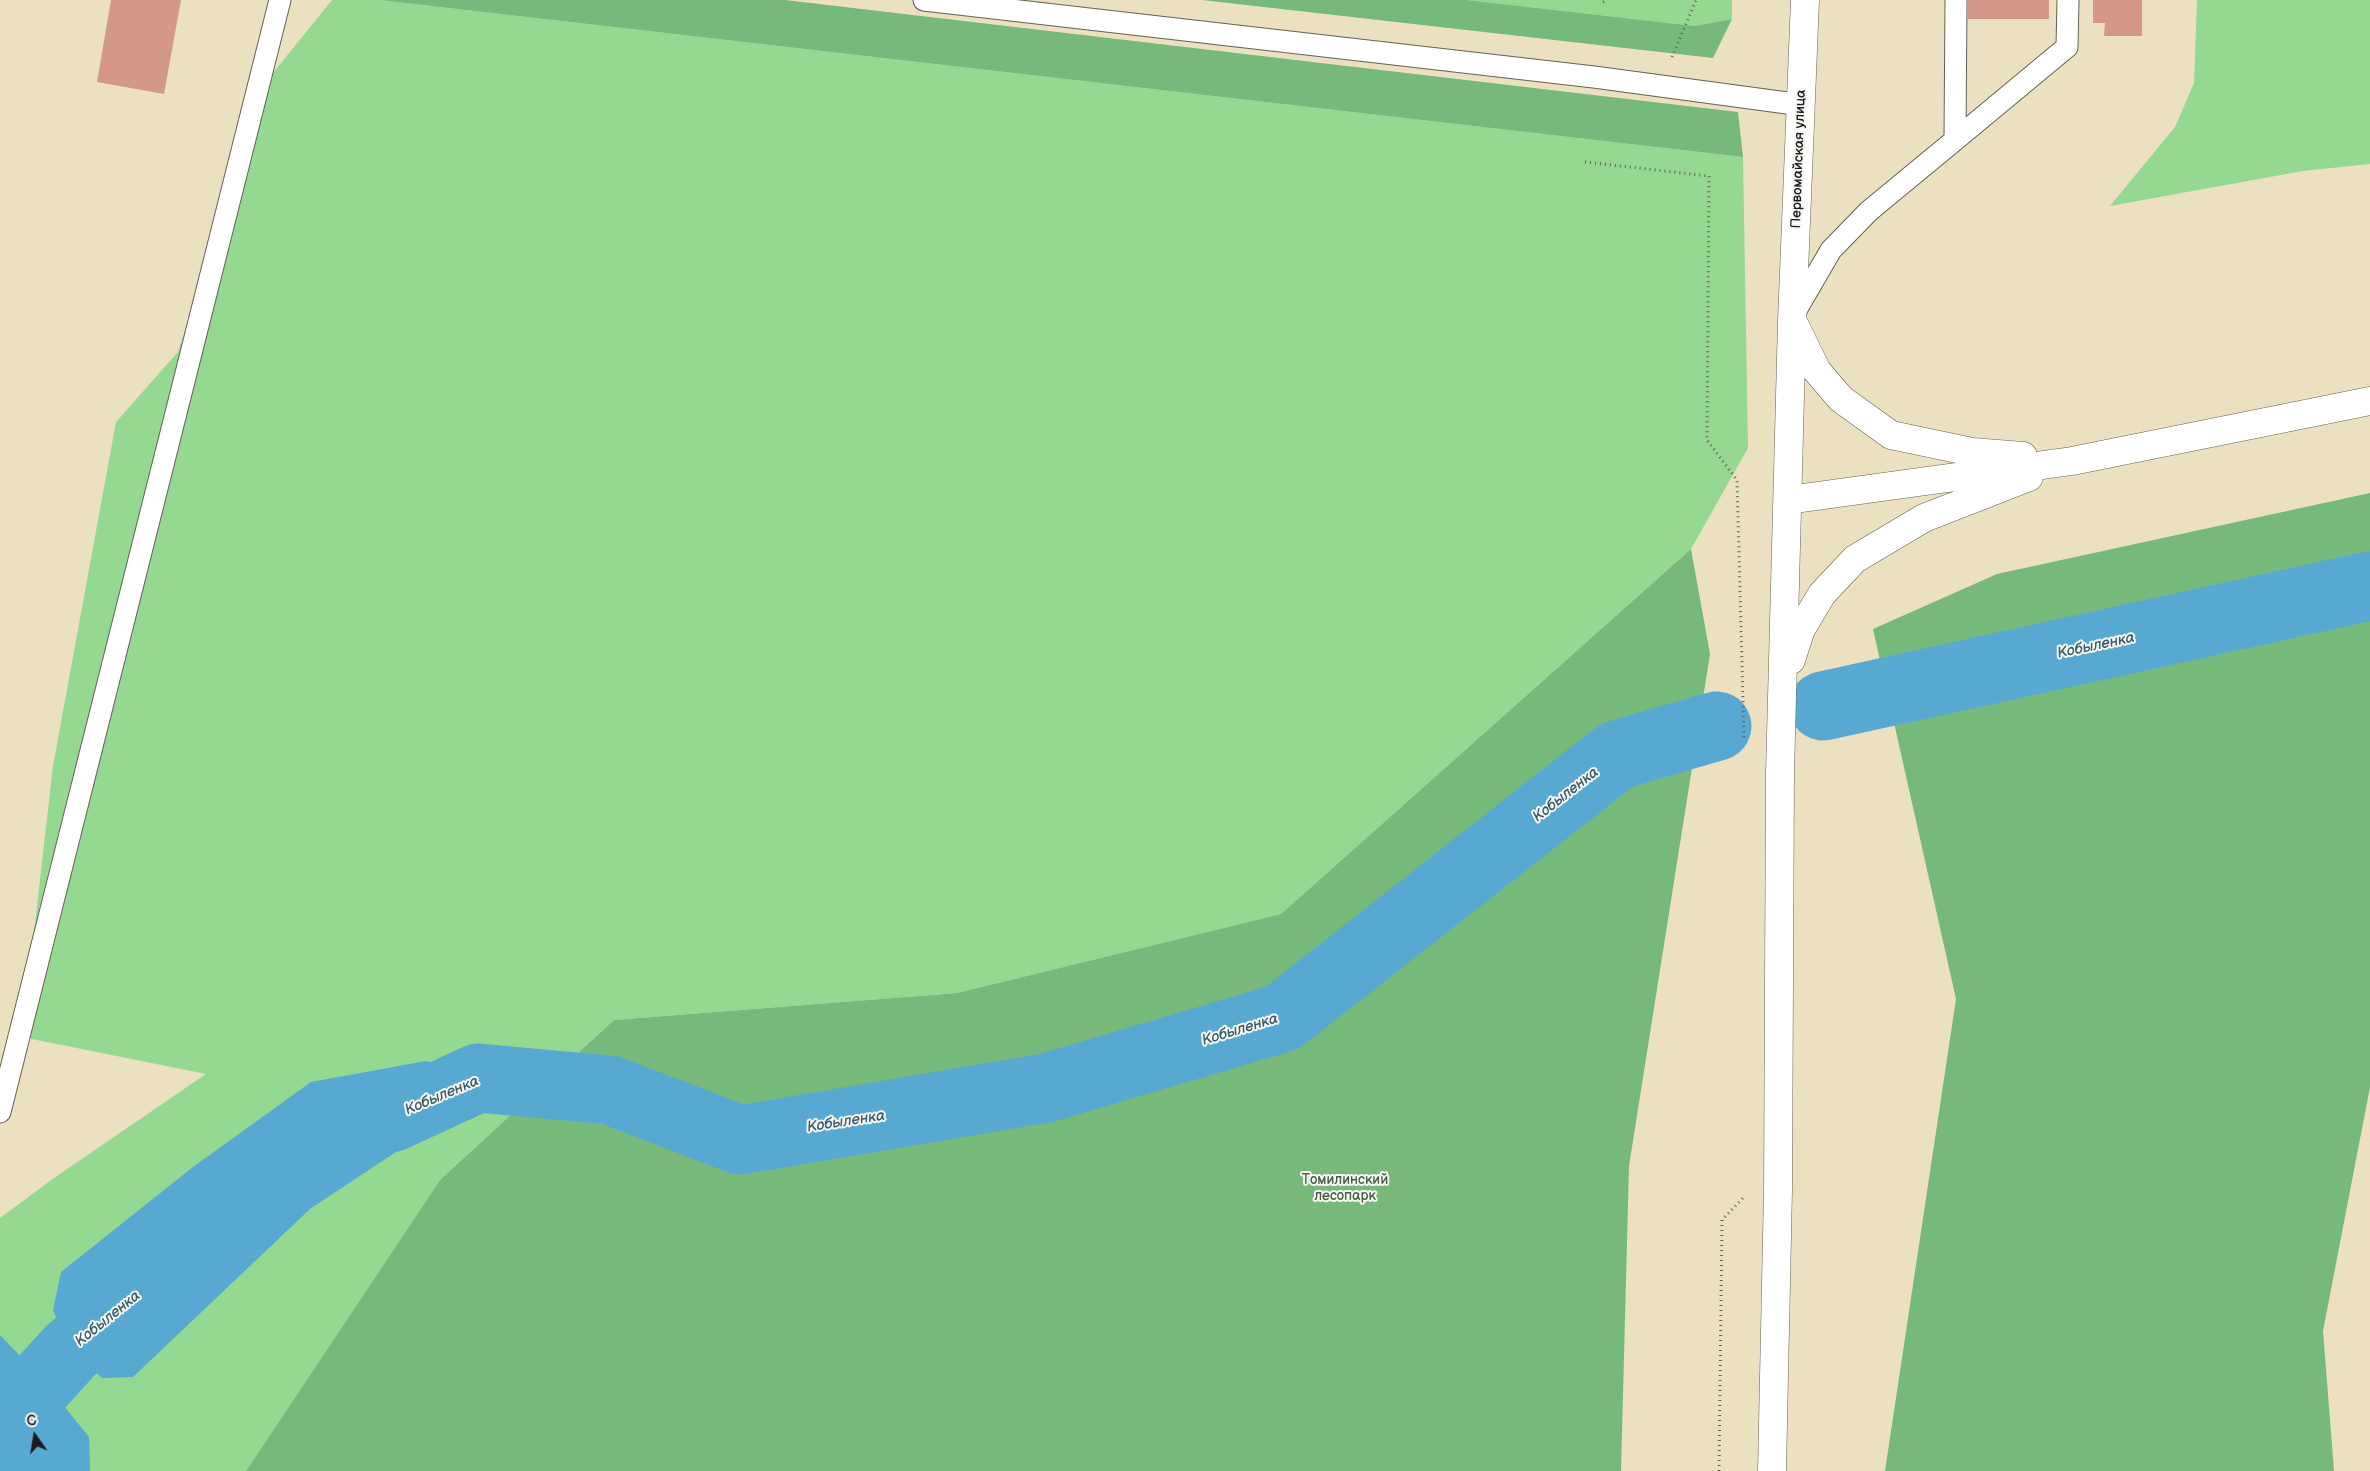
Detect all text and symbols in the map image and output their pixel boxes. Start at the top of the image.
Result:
street label: Первомайская улица [1788,89,1810,229]
water label: Кобыленка [2056,629,2136,663]
water label: Кобыленка [1529,764,1603,826]
water label: Кобыленка [1200,1010,1280,1050]
water label: Кобыленка [402,1072,482,1120]
water label: Кобыленка [806,1107,886,1137]
park label: Томилинский лесопарк [1302,1172,1388,1204]
water label: Кобыленка [72,1287,144,1351]
north arrow [10,1411,60,1461]
text: С [25,1412,38,1430]

